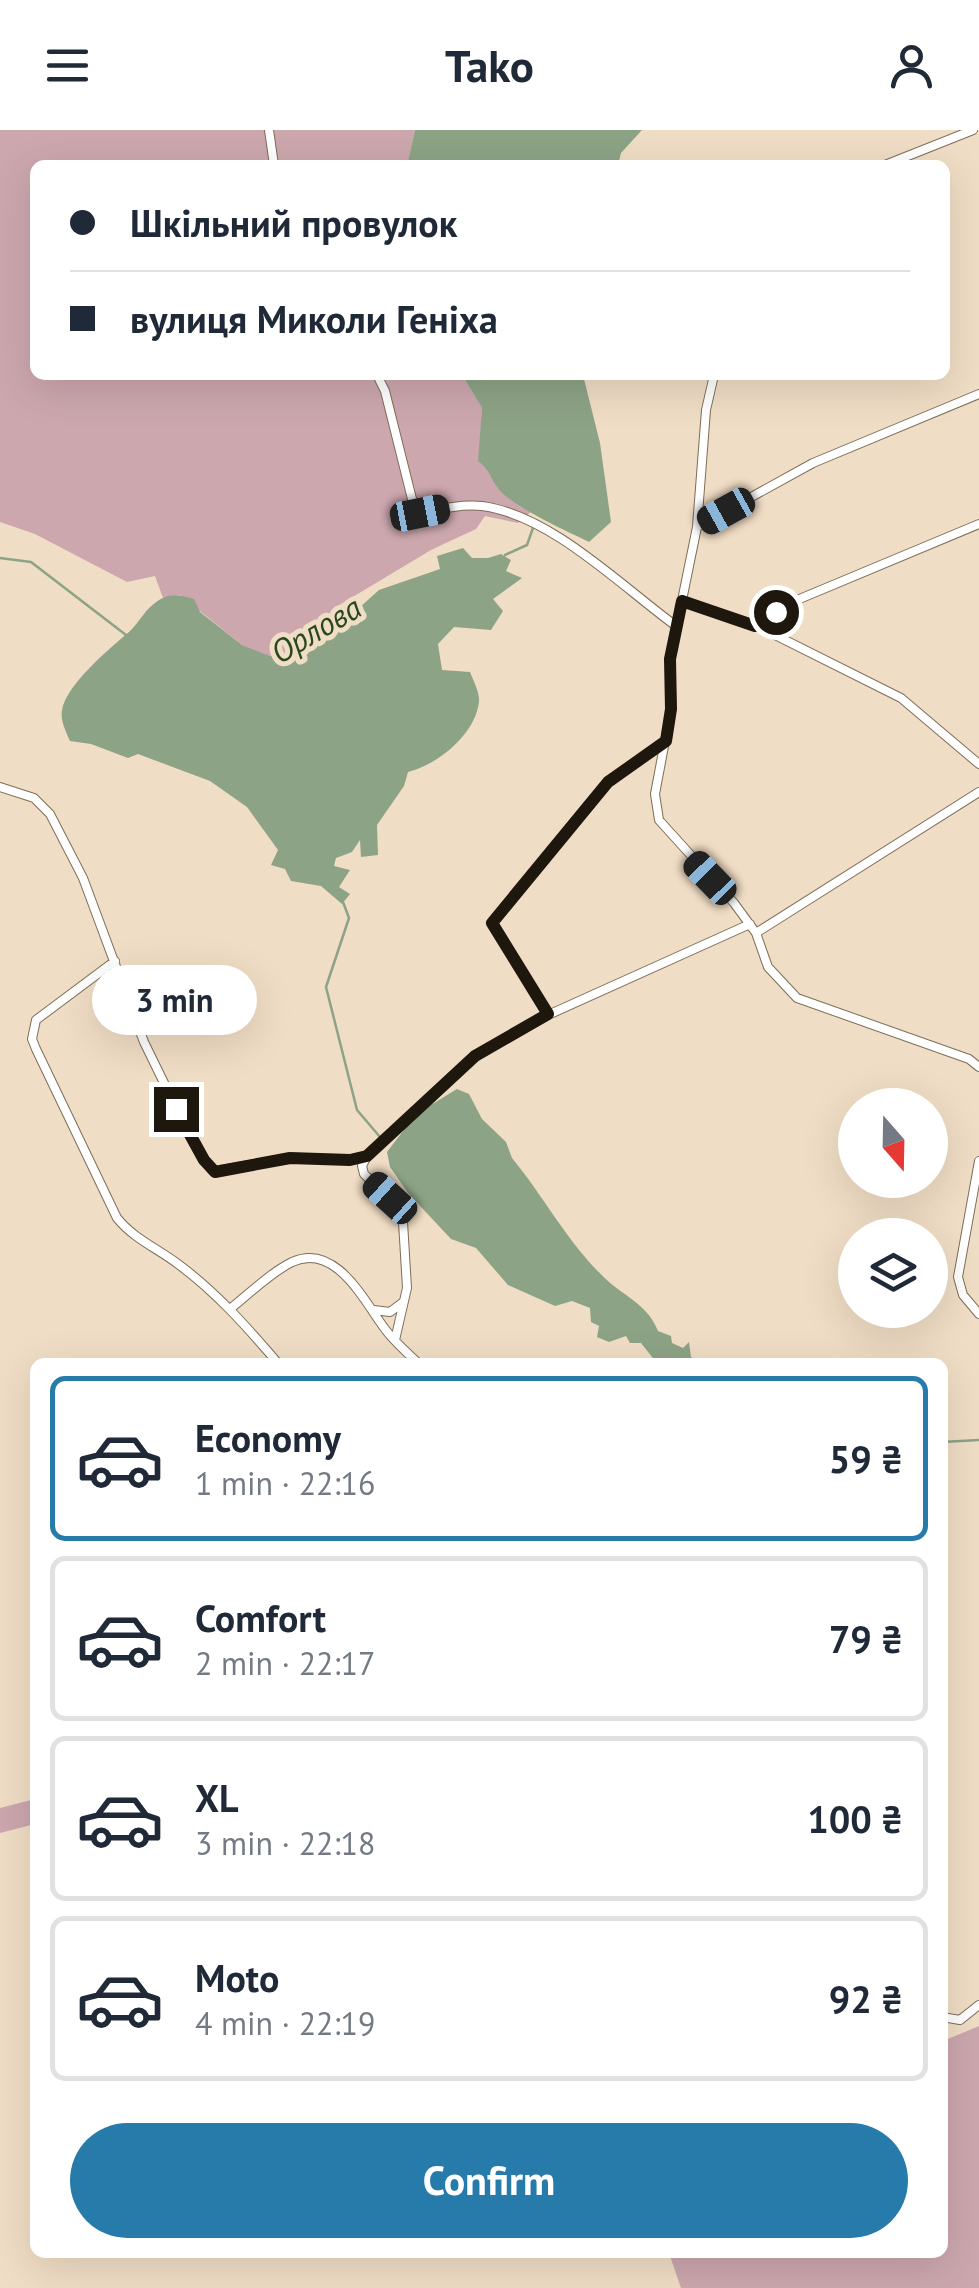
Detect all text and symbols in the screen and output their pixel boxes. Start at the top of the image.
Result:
text: Tako [445,36,534,94]
icon: menu [40,38,95,93]
icon: person [884,38,939,93]
text: Шкільний провулок [130,198,457,247]
text: вулиця Миколи Геніха [130,294,498,343]
car [692,483,760,539]
car [388,493,452,533]
water label: Орлова [263,586,369,672]
route start [754,590,799,635]
car [678,846,742,910]
callout: 3 min [94,964,258,1034]
text: 3 min [135,979,214,1021]
route end [154,1087,199,1132]
north arrow [838,1088,948,1198]
map controls [838,1088,948,1328]
car [358,1167,422,1229]
button: layers [838,1218,948,1328]
text: Economy [195,1413,341,1462]
icon: car [75,1414,165,1504]
text: 59 ₴ [829,1434,903,1483]
text: 1 min · 22:16 [195,1462,375,1504]
text: Comfort [195,1593,326,1642]
icon: car [75,1594,165,1684]
text: 79 ₴ [829,1614,903,1663]
text: 2 min · 22:17 [195,1642,375,1684]
text: XL [195,1773,239,1822]
icon: car [75,1774,165,1864]
text: 100 ₴ [807,1794,903,1843]
text: 3 min · 22:18 [195,1822,375,1864]
text: Moto [195,1953,279,2002]
icon: car [75,1954,165,2044]
text: 92 ₴ [829,1974,903,2023]
text: 4 min · 22:19 [195,2002,375,2044]
button: Confirm [70,2123,908,2238]

